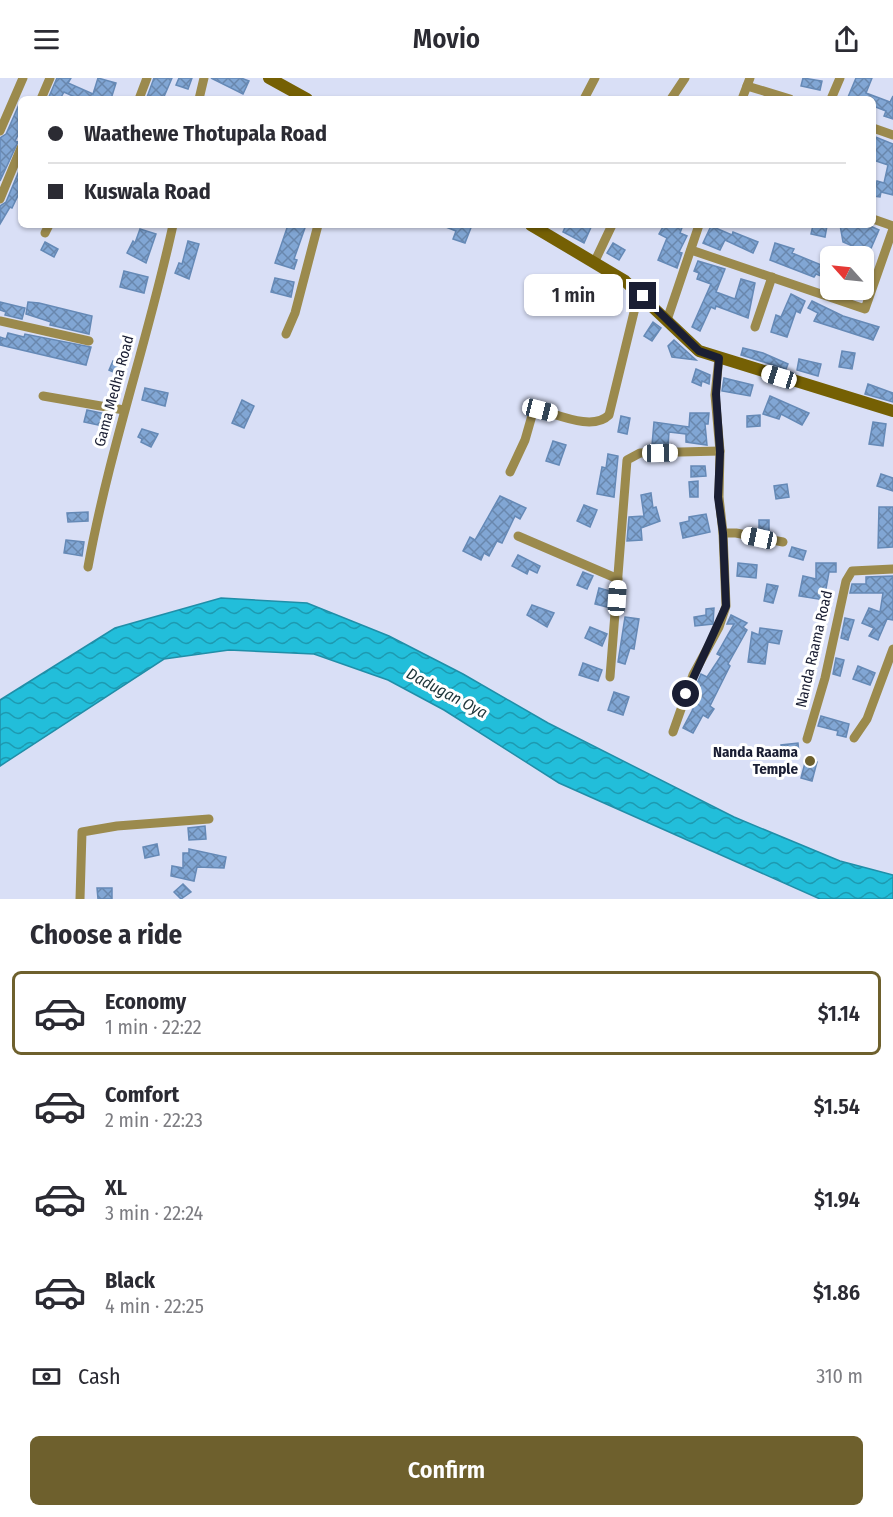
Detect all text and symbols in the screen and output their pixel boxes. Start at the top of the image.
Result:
icon: menu [30,23,63,56]
text: Movio [413,23,480,55]
icon: share [830,23,863,56]
text: Waathewe Thotupala Road [84,120,327,147]
text: Kuswala Road [84,178,211,205]
north arrow [820,246,874,300]
map controls [820,246,874,300]
callout: 1 min [523,275,622,317]
route end [629,282,656,309]
text: 1 min [552,283,595,307]
street label: Gama Medha Road [91,333,137,449]
car [759,363,799,391]
car [520,397,560,423]
car [642,444,678,462]
car [740,525,778,551]
car [607,579,627,617]
street label: Nanda Raama Road [792,589,836,709]
water label: Dadugan Oya [403,664,491,722]
route start [672,680,699,707]
place label: Nanda Raama Temple [713,743,799,778]
marker: Nanda Raama Temple [803,754,817,768]
text: Choose a ride [30,919,182,951]
icon: car [33,986,87,1040]
text: Economy [105,988,186,1015]
text: $1.14 [818,1000,860,1027]
text: 1 min · 22:22 [105,1015,202,1039]
icon: car [33,1079,87,1133]
text: Comfort [105,1081,179,1108]
text: $1.54 [814,1093,860,1120]
text: 2 min · 22:23 [105,1108,203,1132]
icon: car [33,1172,87,1226]
text: XL [105,1174,127,1201]
text: $1.94 [814,1186,860,1213]
text: 3 min · 22:24 [105,1201,203,1225]
icon: car [33,1265,87,1319]
text: Black [105,1267,155,1294]
text: $1.86 [813,1279,860,1306]
text: 4 min · 22:25 [105,1294,204,1318]
icon: cash [30,1360,63,1393]
text: Cash [78,1363,121,1390]
text: 310 m [816,1364,863,1388]
button: Confirm [30,1436,863,1505]

